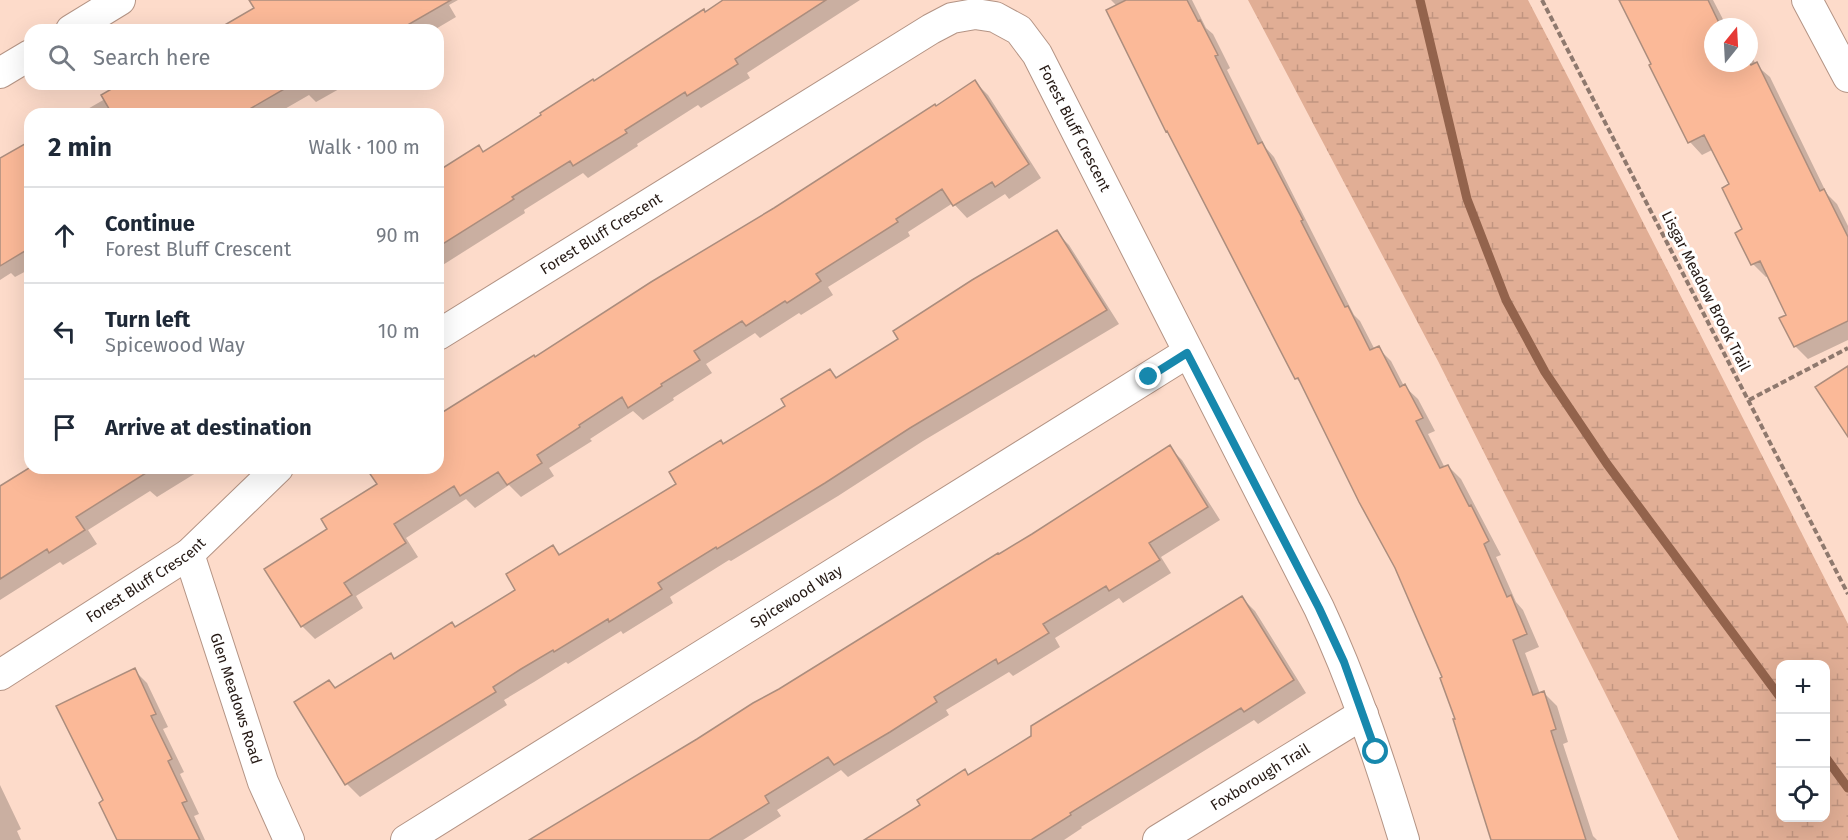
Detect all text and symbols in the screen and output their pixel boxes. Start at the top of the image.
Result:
north arrow [1704,18,1758,72]
search box [24,24,444,90]
icon: search [45,41,78,74]
text: Search here [93,44,211,71]
street label: Forest Bluff Crescent [1035,62,1115,195]
text: 2 min [48,132,112,163]
text: Walk · 100 m [308,135,420,159]
street label: Forest Bluff Crescent [537,189,666,278]
street label: Lisgar Meadow Brook Trail [1658,208,1755,375]
text: Continue [105,210,195,237]
icon: ahead [48,219,81,252]
text: 90 m [376,223,420,247]
text: Forest Bluff Crescent [105,237,291,261]
text: Turn left [105,306,190,333]
icon: left [48,315,81,348]
text: 10 m [378,319,420,343]
text: Spicewood Way [105,333,245,357]
route end [1135,363,1161,389]
icon: arrive [48,411,81,444]
text: Arrive at destination [105,414,312,441]
street label: Forest Bluff Crescent [83,534,210,626]
street label: Spicewood Way [747,561,846,632]
street label: Glen Meadows Road [206,631,266,766]
map controls [1776,660,1830,822]
button: + [1776,660,1830,714]
button: − [1776,714,1830,768]
route start [1362,738,1388,764]
street label: Foxborough Trail [1207,740,1314,814]
button: locate [1776,768,1830,822]

